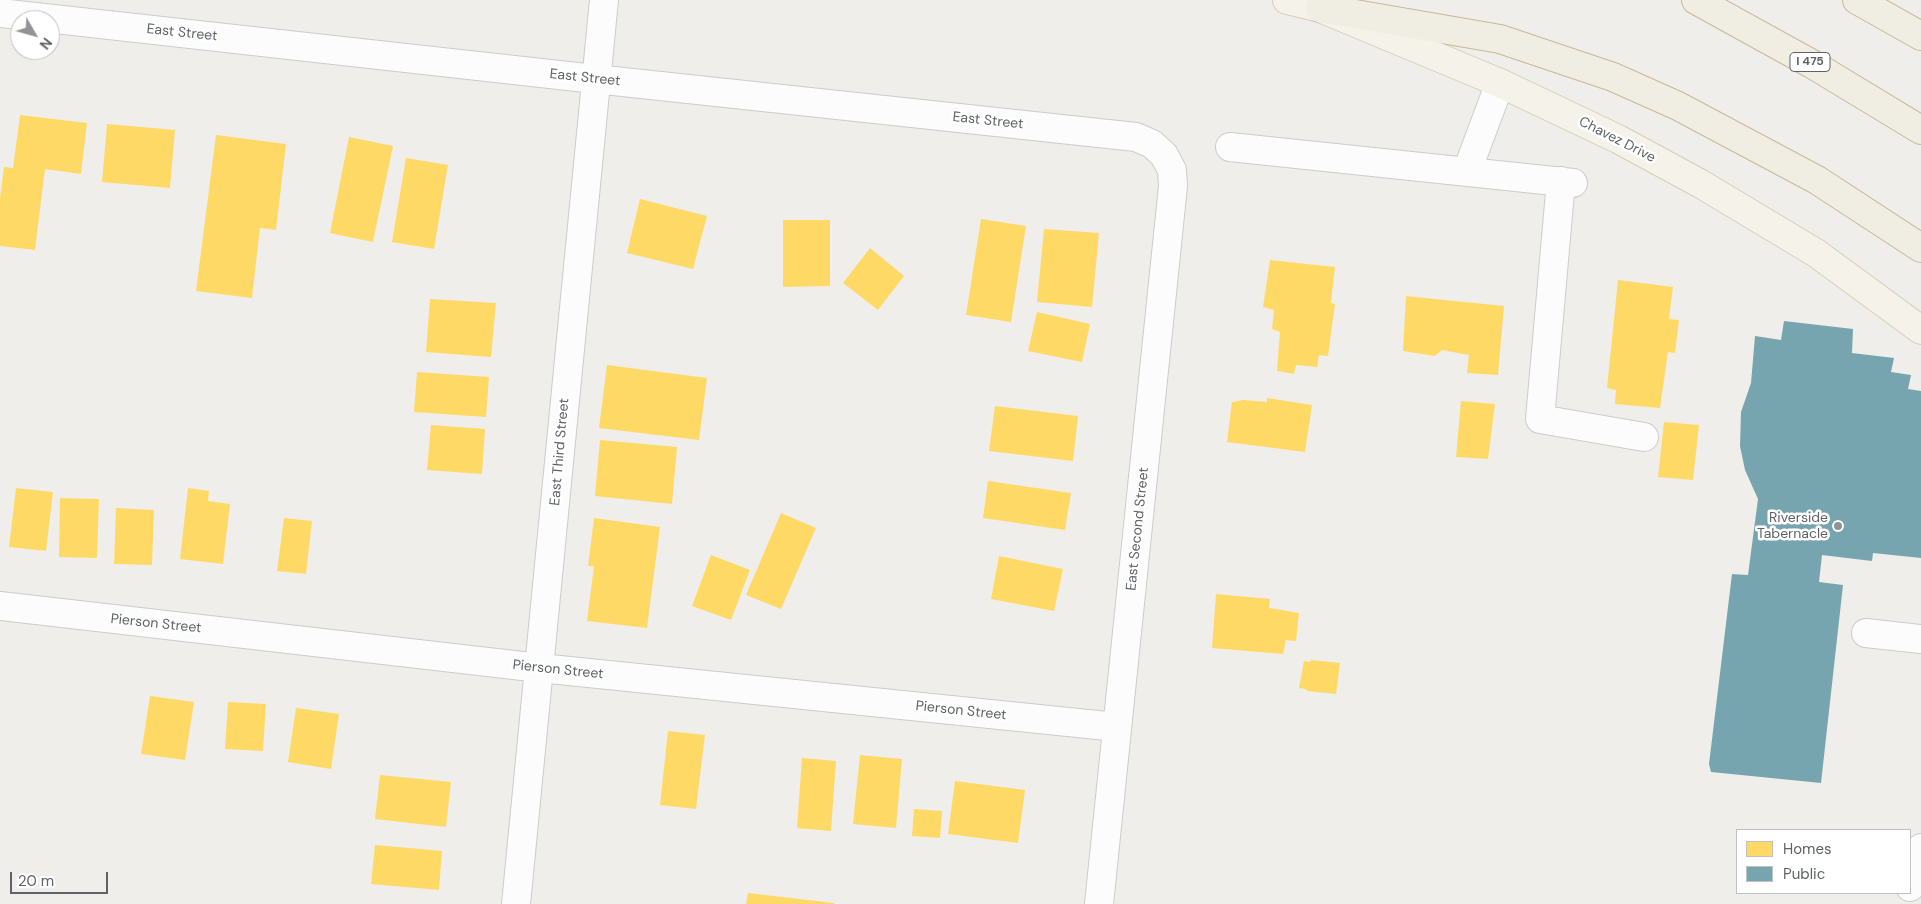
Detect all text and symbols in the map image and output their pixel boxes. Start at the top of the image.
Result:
north arrow [10,10,60,60]
street label: East Street [146,21,218,45]
text: N [36,34,56,53]
road number: I 475 [1790,52,1830,72]
street label: East Street [549,66,621,90]
street label: East Street [952,109,1024,133]
street label: Chavez Drive [1576,114,1658,166]
street label: East Third Street [547,398,573,506]
street label: East Second Street [1123,466,1153,592]
place label: Riverside Tabernacle [1757,510,1828,542]
marker: Riverside Tabernacle [1832,520,1844,532]
street label: Pierson Street [110,611,202,637]
street label: Pierson Street [512,657,604,683]
street label: Pierson Street [915,698,1007,724]
legend [1736,829,1911,894]
text: Homes [1783,839,1832,859]
scale bar [12,862,110,894]
text: Public [1783,864,1825,884]
text: 20 m [18,871,54,891]

